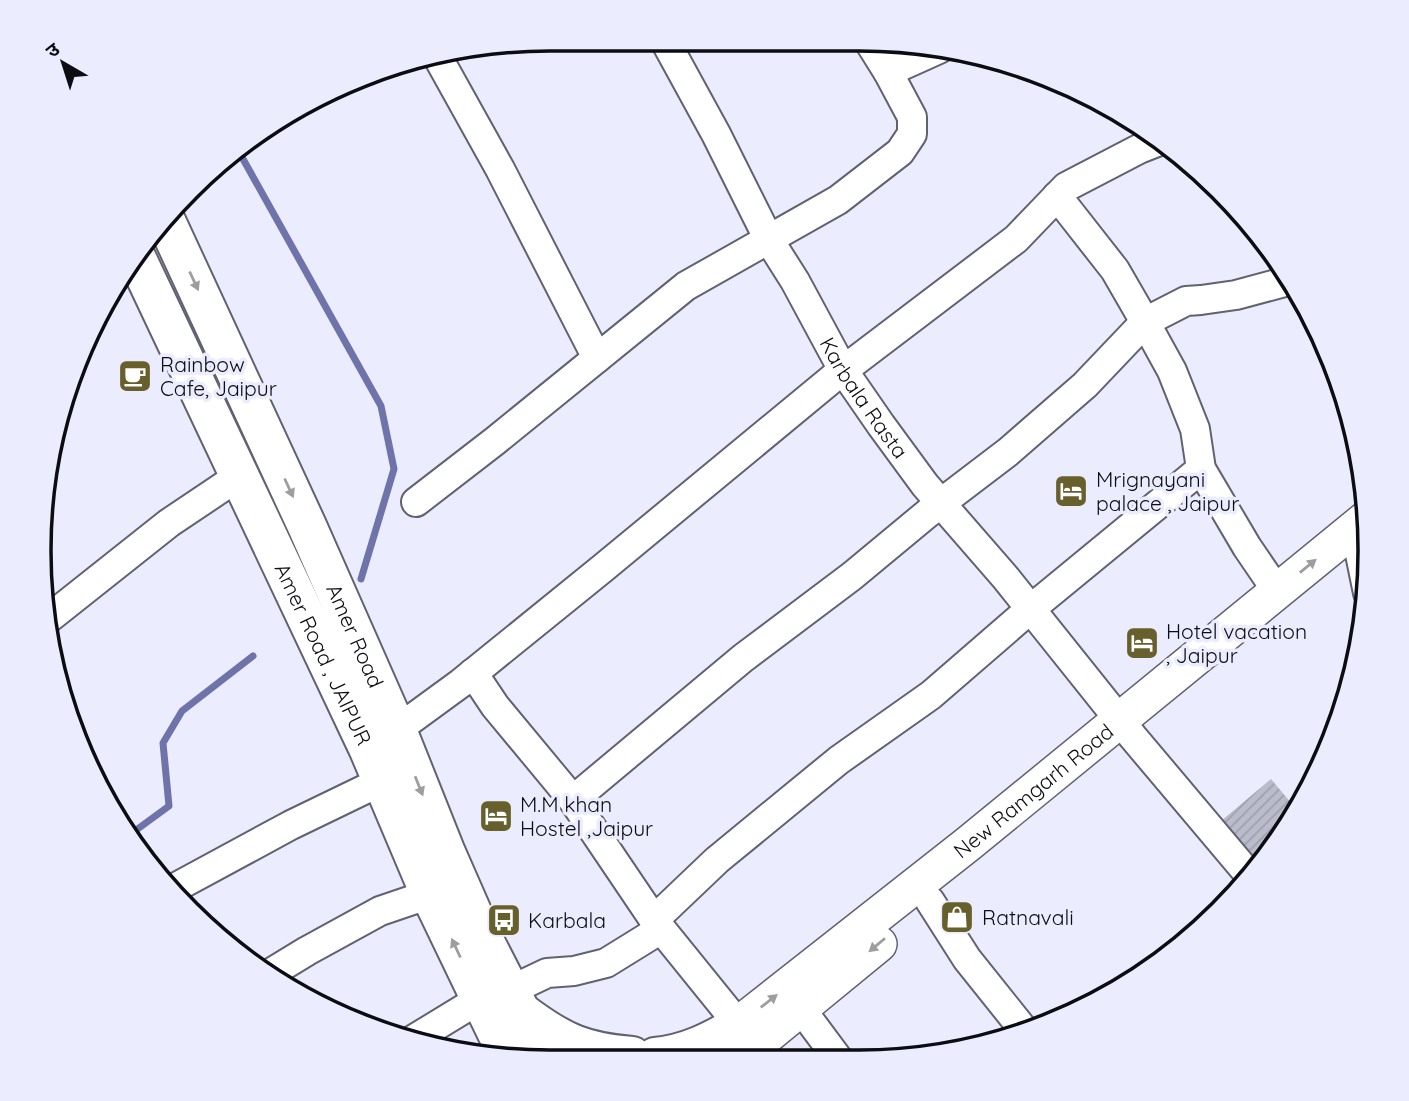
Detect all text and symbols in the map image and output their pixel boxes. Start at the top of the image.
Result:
north arrow [28,28,98,98]
text: उ [40,36,65,63]
one-way arrow [188,271,199,291]
street label: Karbala Rasta [815,332,914,463]
place label: Rainbow Cafe, Jaipur [160,351,277,401]
cafe icon: Rainbow Cafe, Jaipur [116,357,154,395]
place label: Mrignayani palace , Jaipur [1096,466,1239,516]
hotel icon: Mrignayani palace , Jaipur [1052,472,1090,510]
one-way arrow [284,477,295,498]
street label: Amer Road , JAIPUR [269,559,378,749]
one-way arrow [1300,559,1317,574]
street label: Amer Road [321,580,390,691]
place label: Hotel vacation , Jaipur [1166,618,1307,668]
hotel icon: Hotel vacation , Jaipur [1123,624,1161,662]
street label: New Ramgarh Road [948,718,1118,864]
one-way arrow [413,776,424,797]
place label: M.M khan Hostel ,Jaipur [520,791,653,841]
hotel icon: M.M khan Hostel ,Jaipur [477,797,515,835]
shop icon: Ratnavali [938,898,976,936]
bus stop icon: Karbala [485,901,523,939]
place label: Ratnavali [982,904,1074,930]
place label: Karbala [528,907,606,933]
one-way arrow [869,937,886,952]
one-way arrow [450,938,462,958]
one-way arrow [759,994,777,1009]

